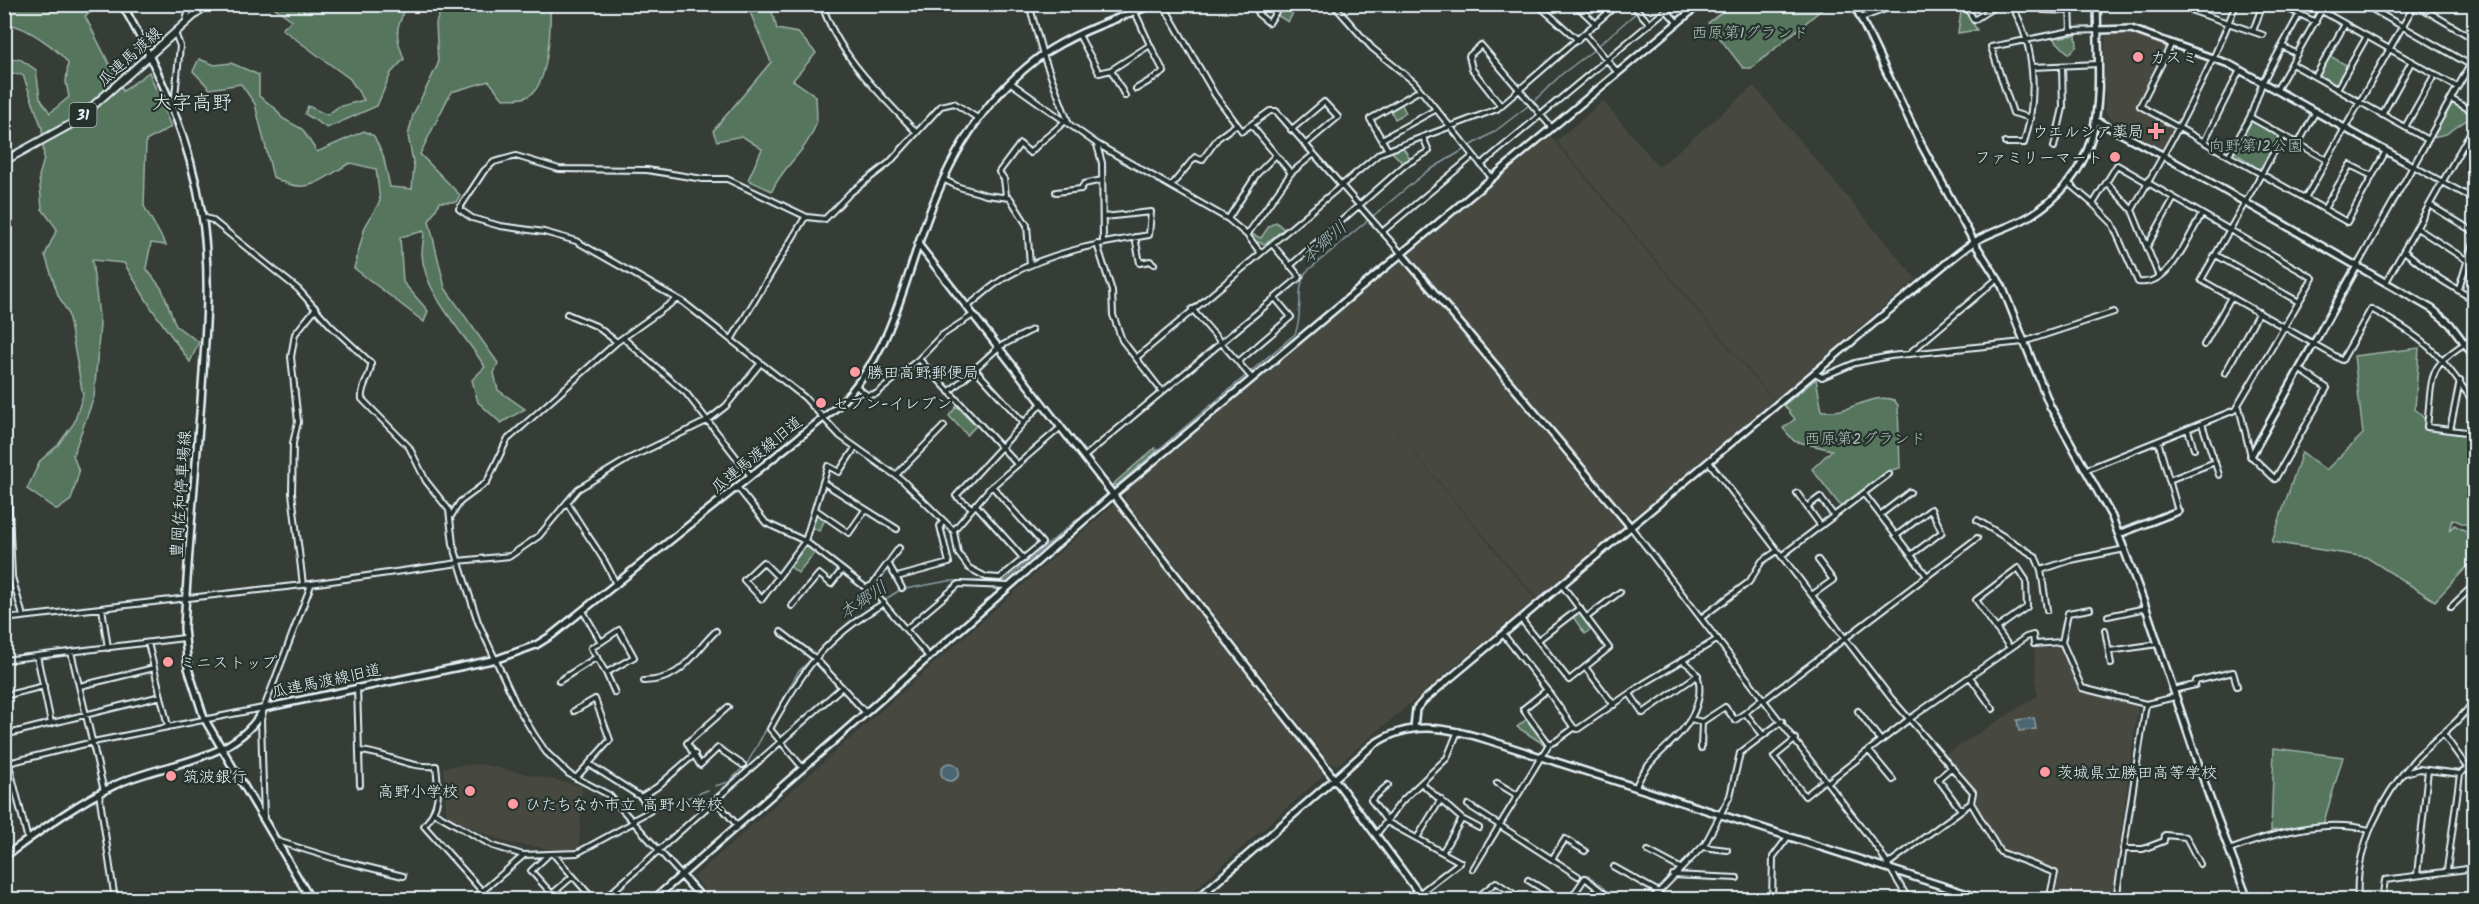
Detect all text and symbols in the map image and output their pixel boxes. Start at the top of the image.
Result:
street label: 瓜連馬渡線 [92,21,168,93]
park label: 西原第1グランド [1691,21,1809,46]
place label: カスミ [2150,46,2198,71]
marker: カスミ [2131,50,2145,64]
district label: 大字高野 [152,88,232,120]
road number: 31 [70,103,97,127]
place label: ウエルシア薬局 [2032,120,2144,145]
marker: ウエルシア薬局 [2149,124,2163,138]
park label: 向野第12公園 [2209,134,2303,159]
place label: ファミリーマート [1975,146,2103,171]
marker: ファミリーマート [2108,150,2122,164]
water label: 本郷川 [1295,214,1355,272]
place label: 勝田高野郵便局 [867,361,979,386]
marker: 勝田高野郵便局 [848,365,862,379]
place label: セブン-イレブン [833,392,952,417]
marker: セブン-イレブン [814,396,828,410]
street label: 瓜連馬渡線旧道 [706,410,808,500]
park label: 西原第2グランド [1804,427,1926,452]
street label: 豊岡佐和停車場線 [165,429,198,559]
water label: 本郷川 [833,574,894,628]
place label: ミニストップ [180,651,278,676]
marker: ミニストップ [161,655,175,669]
street label: 瓜連馬渡線旧道 [269,658,384,705]
place label: 茨城県立勝田高等学校 [2057,761,2217,786]
place label: 筑波銀行 [183,765,247,790]
marker: 茨城県立勝田高等学校 [2038,765,2052,779]
marker: 筑波銀行 [164,769,178,783]
place label: 高野小学校 [378,780,458,805]
marker: 高野小学校 [463,784,477,798]
place label: ひたちなか市立 高野小学校 [525,793,723,818]
marker: ひたちなか市立 高野小学校 [506,797,520,811]

